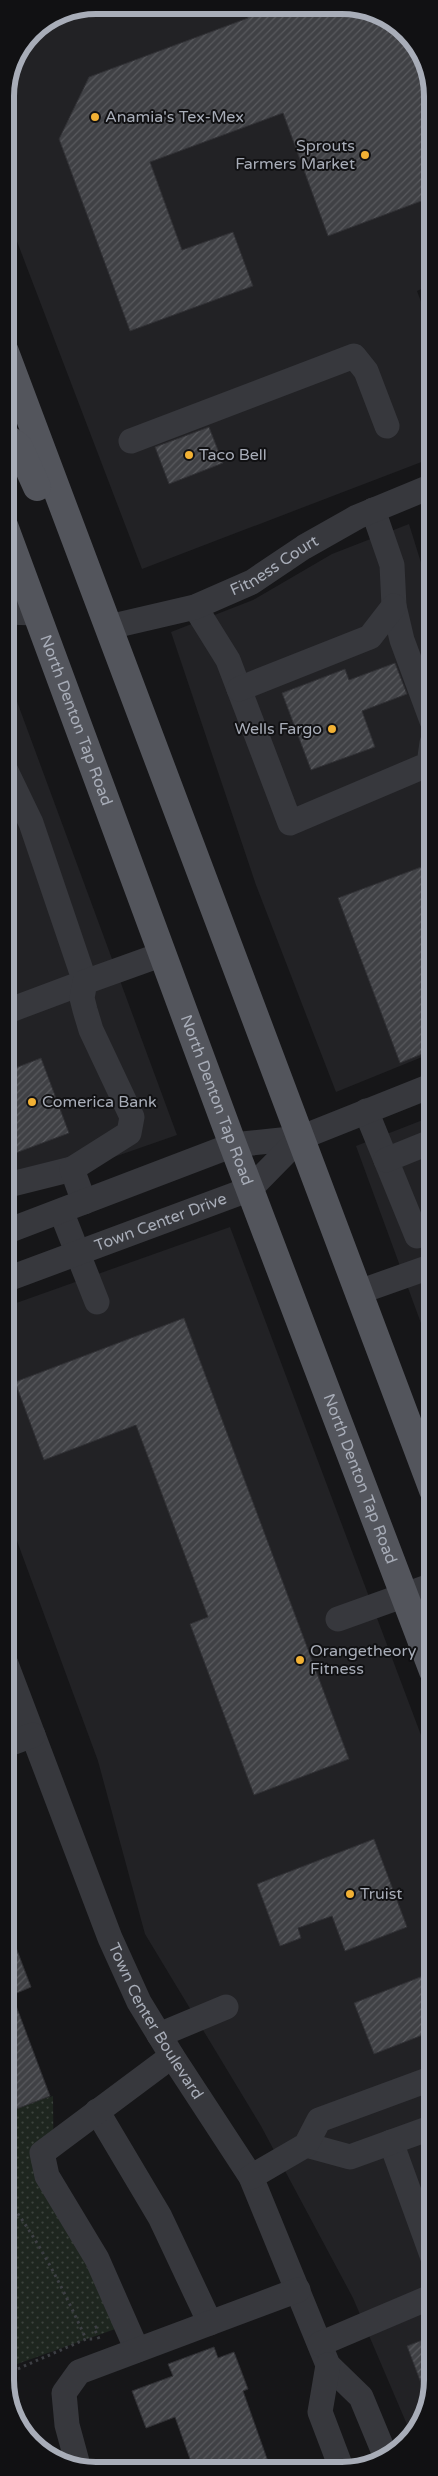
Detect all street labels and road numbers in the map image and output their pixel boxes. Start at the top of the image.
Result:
street label: Fitness Court [227,531,322,600]
street label: North Denton Tap Road [35,632,117,808]
street label: North Denton Tap Road [176,1012,257,1188]
street label: Town Center Drive [92,1189,229,1256]
street label: North Denton Tap Road [319,1391,401,1567]
street label: Town Center Boulevard [104,1940,208,2103]

